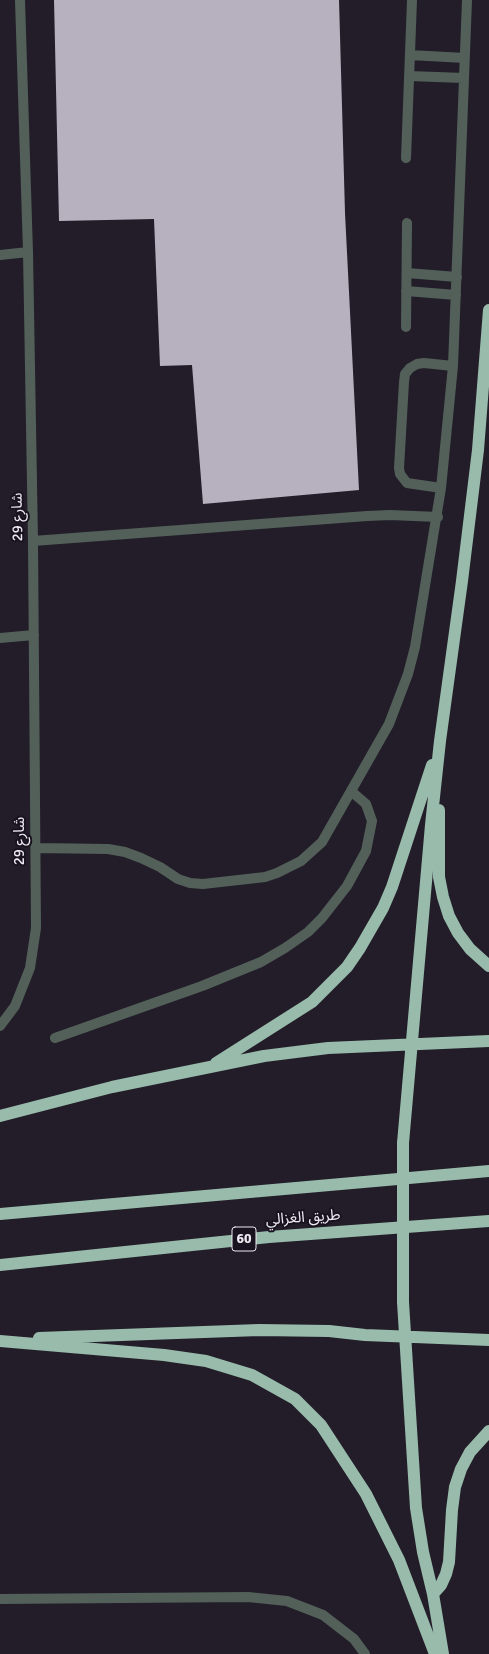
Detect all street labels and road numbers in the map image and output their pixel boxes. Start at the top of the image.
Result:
street label: شارع 29 [9,492,27,542]
street label: شارع 29 [11,817,29,865]
street label: طريق الغزالي [265,1206,341,1230]
road number: 60 [232,1227,256,1251]

